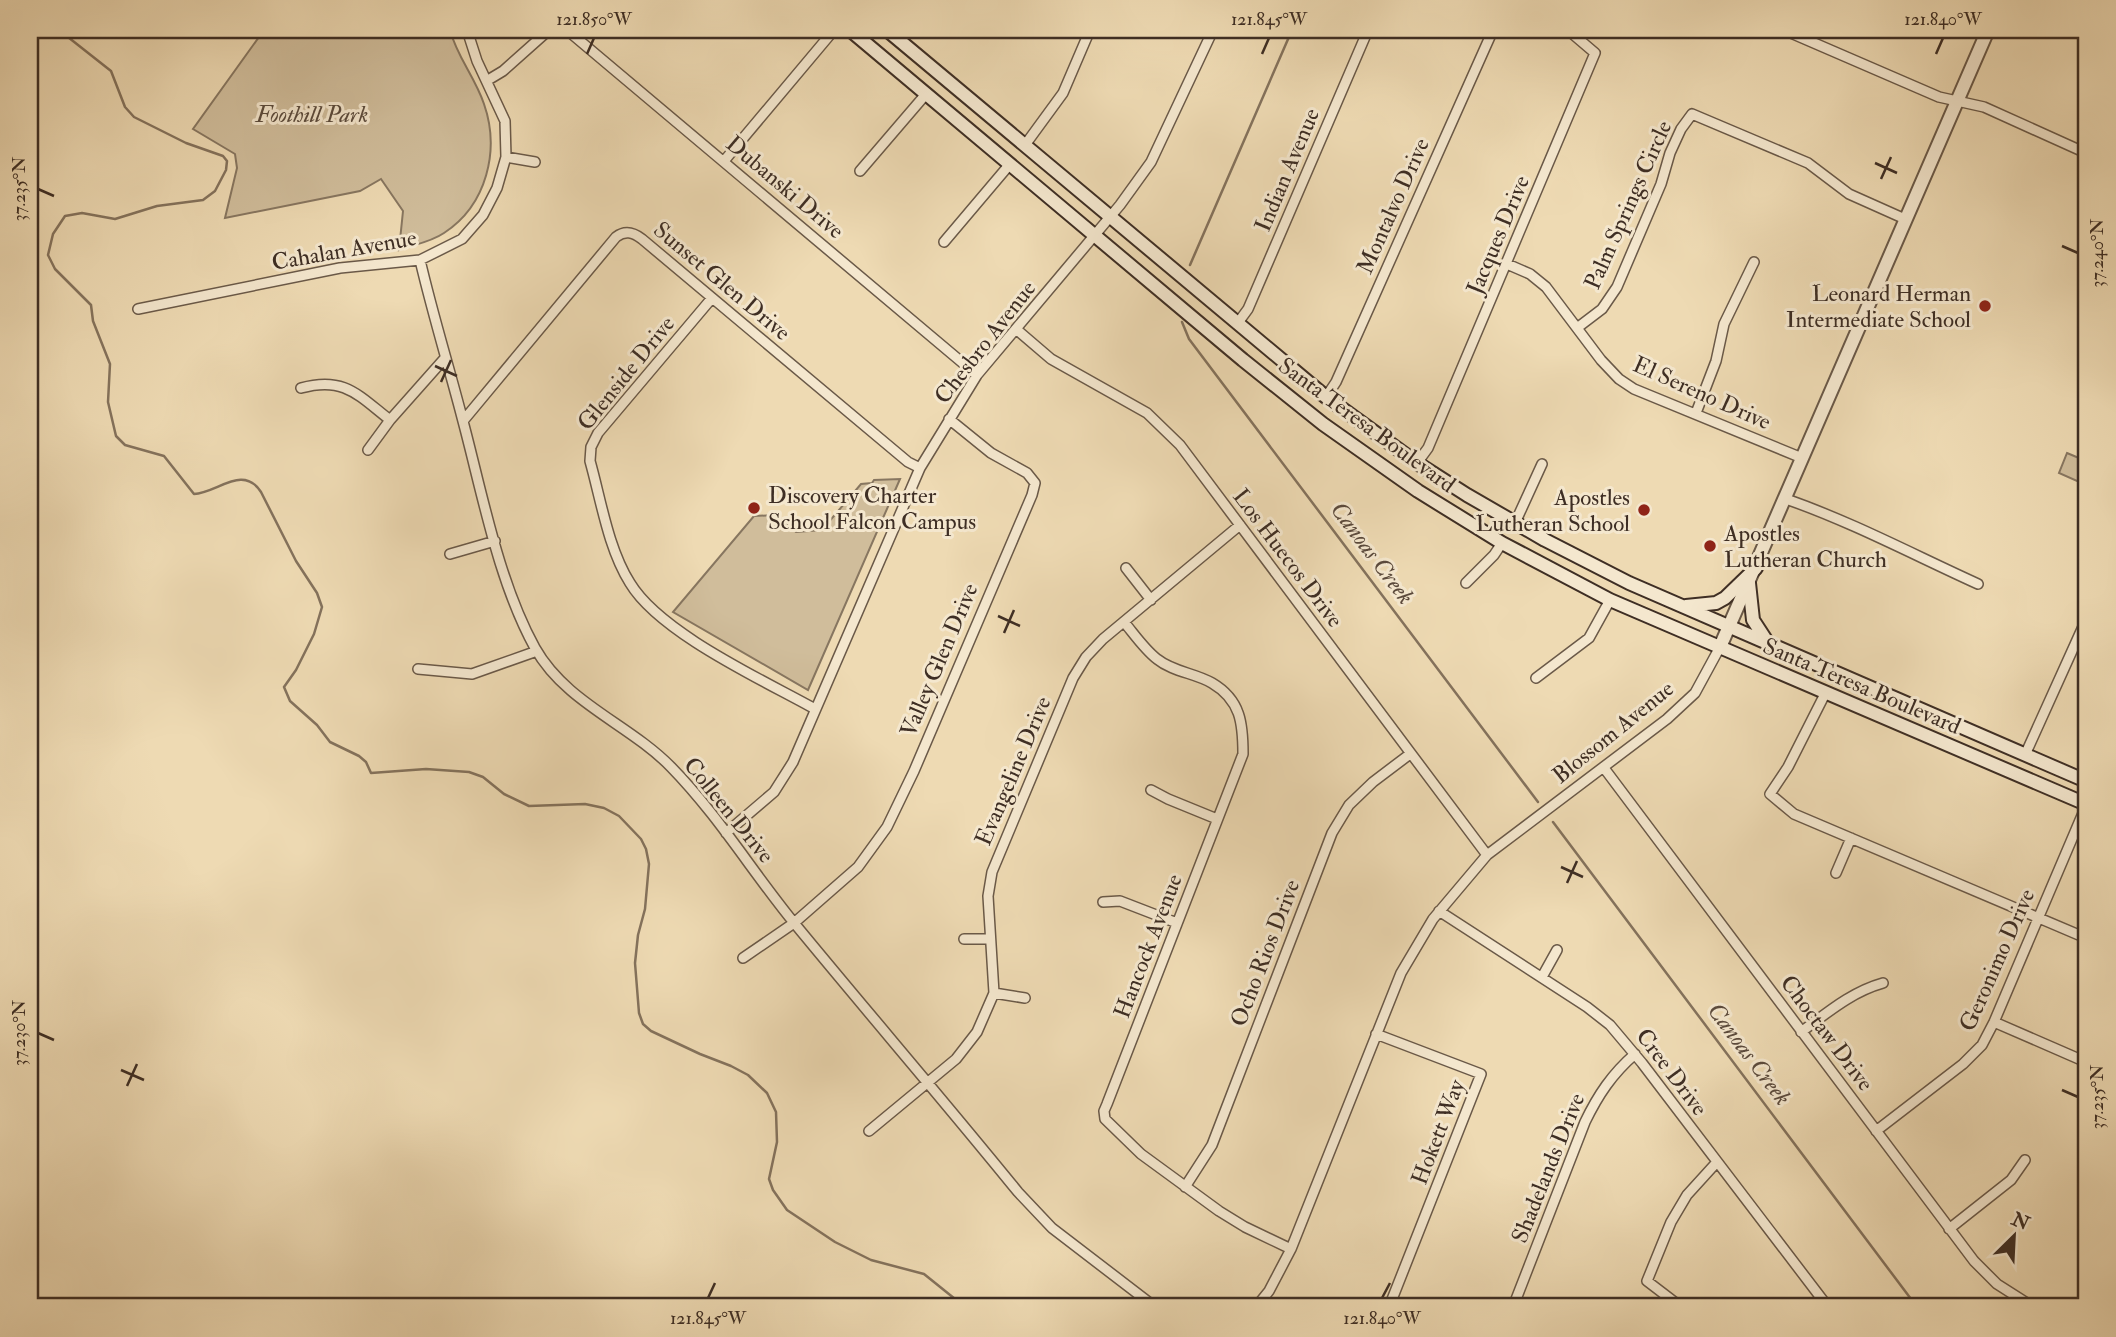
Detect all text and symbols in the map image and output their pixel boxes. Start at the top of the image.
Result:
text: 121.850°W [556,8,632,31]
text: 121.845°W [1231,8,1308,31]
text: 121.840°W [1904,8,1982,31]
park label: Foothill Park [255,100,368,129]
street label: Indian Avenue [1248,104,1326,236]
street label: Palm Springs Circle [1578,116,1679,294]
street label: Dubanski Drive [720,129,850,245]
street label: Montalvo Drive [1350,133,1436,278]
text: 37.235°N [8,157,31,221]
street label: Jacques Drive [1460,171,1536,300]
street label: Sunset Glen Drive [647,215,797,347]
text: 37.240°N [2086,219,2109,287]
street label: Cahalan Avenue [269,223,419,277]
street label: Chesbro Avenue [928,274,1042,409]
place label: Leonard Herman Intermediate School [1786,279,1971,334]
marker: Leonard Herman Intermediate School [1977,298,1993,314]
street label: Glenside Drive [571,310,681,436]
street label: El Sereno Drive [1628,350,1776,437]
street label: Santa Teresa Boulevard [1273,351,1461,499]
place label: Discovery Charter School Falcon Campus [768,481,976,537]
street label: Los Huecos Drive [1226,483,1350,633]
place label: Apostles Lutheran School [1476,483,1630,538]
water label: Canoas Creek [1323,495,1421,611]
marker: Discovery Charter School Falcon Campus [746,500,762,516]
marker: Apostles Lutheran School [1636,502,1652,518]
place label: Apostles Lutheran Church [1723,519,1887,574]
marker: Apostles Lutheran Church [1702,538,1718,554]
street label: Valley Glen Drive [894,578,985,741]
street label: Santa Teresa Boulevard [1759,631,1965,741]
street label: Blossom Avenue [1546,674,1680,790]
street label: Evangeline Drive [969,692,1058,850]
street label: Colleen Drive [677,751,781,869]
street label: Hancock Avenue [1107,869,1189,1022]
street label: Ocho Rios Drive [1224,875,1306,1030]
street label: Geronimo Drive [1953,884,2041,1036]
street label: Choctaw Drive [1774,969,1880,1097]
water label: Canoas Creek [1700,996,1798,1112]
text: 37.230°N [8,1000,31,1066]
street label: Cree Drive [1630,1023,1714,1122]
text: 37.235°N [2086,1065,2109,1129]
street label: Hokett Way [1405,1075,1472,1189]
street label: Shadelands Drive [1505,1088,1591,1247]
north arrow [1980,1200,2050,1270]
text: N [2007,1207,2034,1236]
text: 121.845°W [670,1307,747,1330]
text: 121.840°W [1343,1307,1421,1330]

